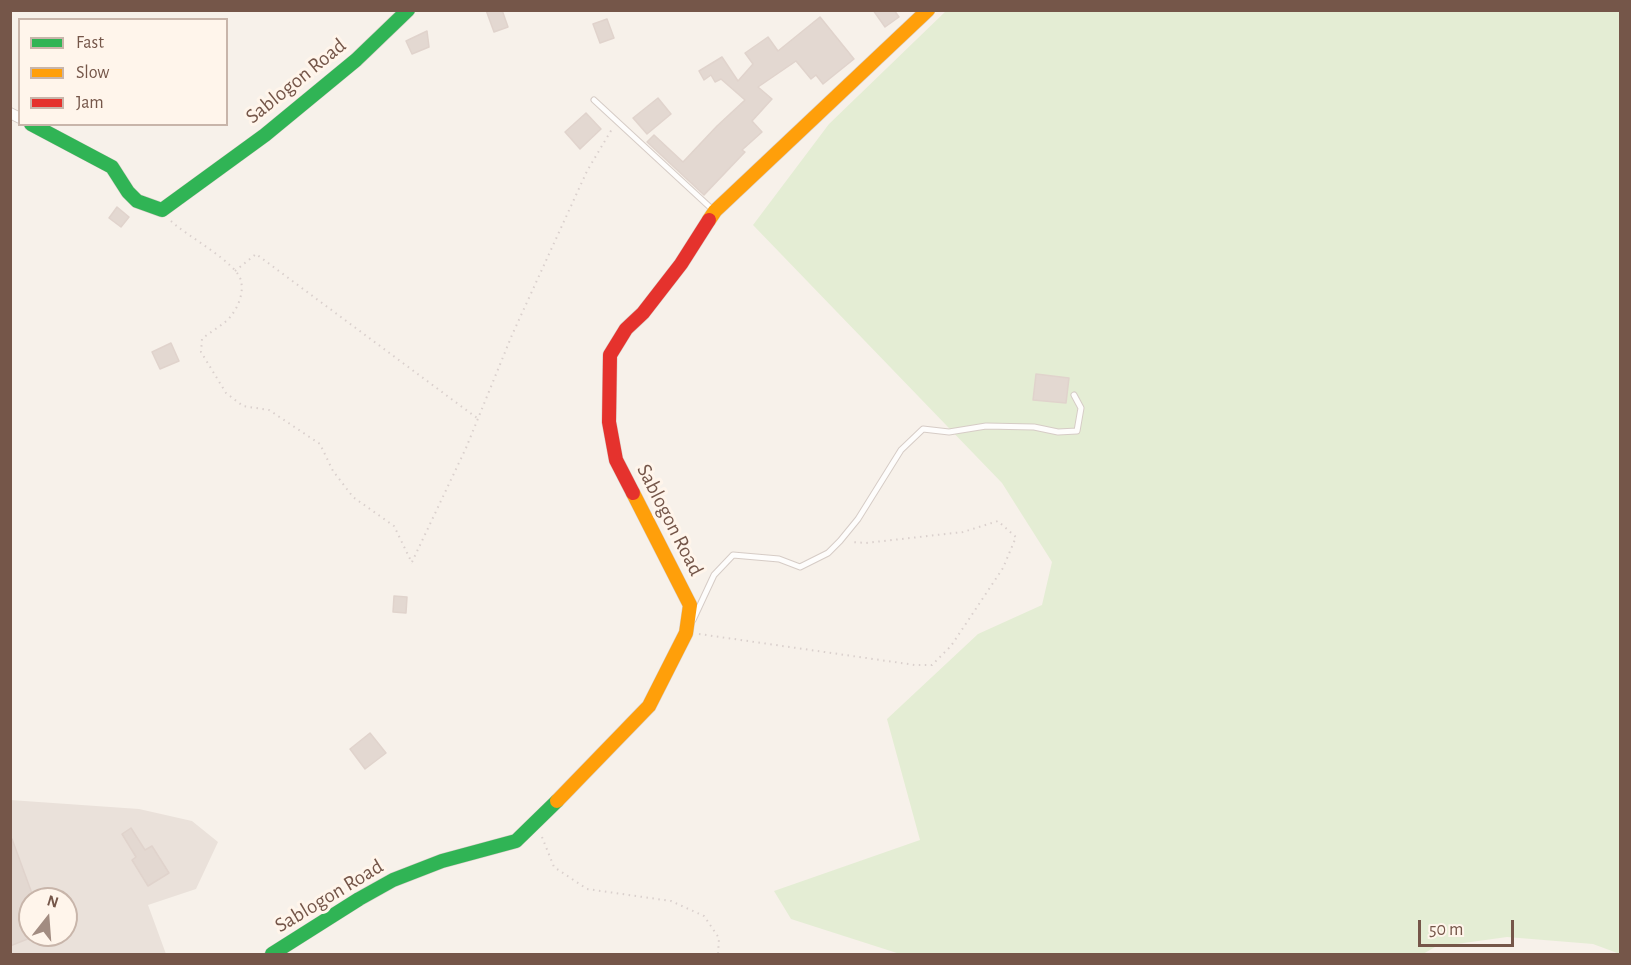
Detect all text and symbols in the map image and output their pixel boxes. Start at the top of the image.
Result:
legend [18,18,228,126]
street label: Sablogon Road [241,33,351,129]
text: Fast [76,34,104,52]
text: Slow [76,64,109,82]
text: Jam [76,94,104,112]
street label: Sablogon Road [631,460,709,580]
street label: Sablogon Road [270,854,388,938]
north arrow [18,887,78,947]
text: N [45,892,60,911]
scale bar [1421,908,1517,946]
text: 50 m [1429,921,1463,939]

